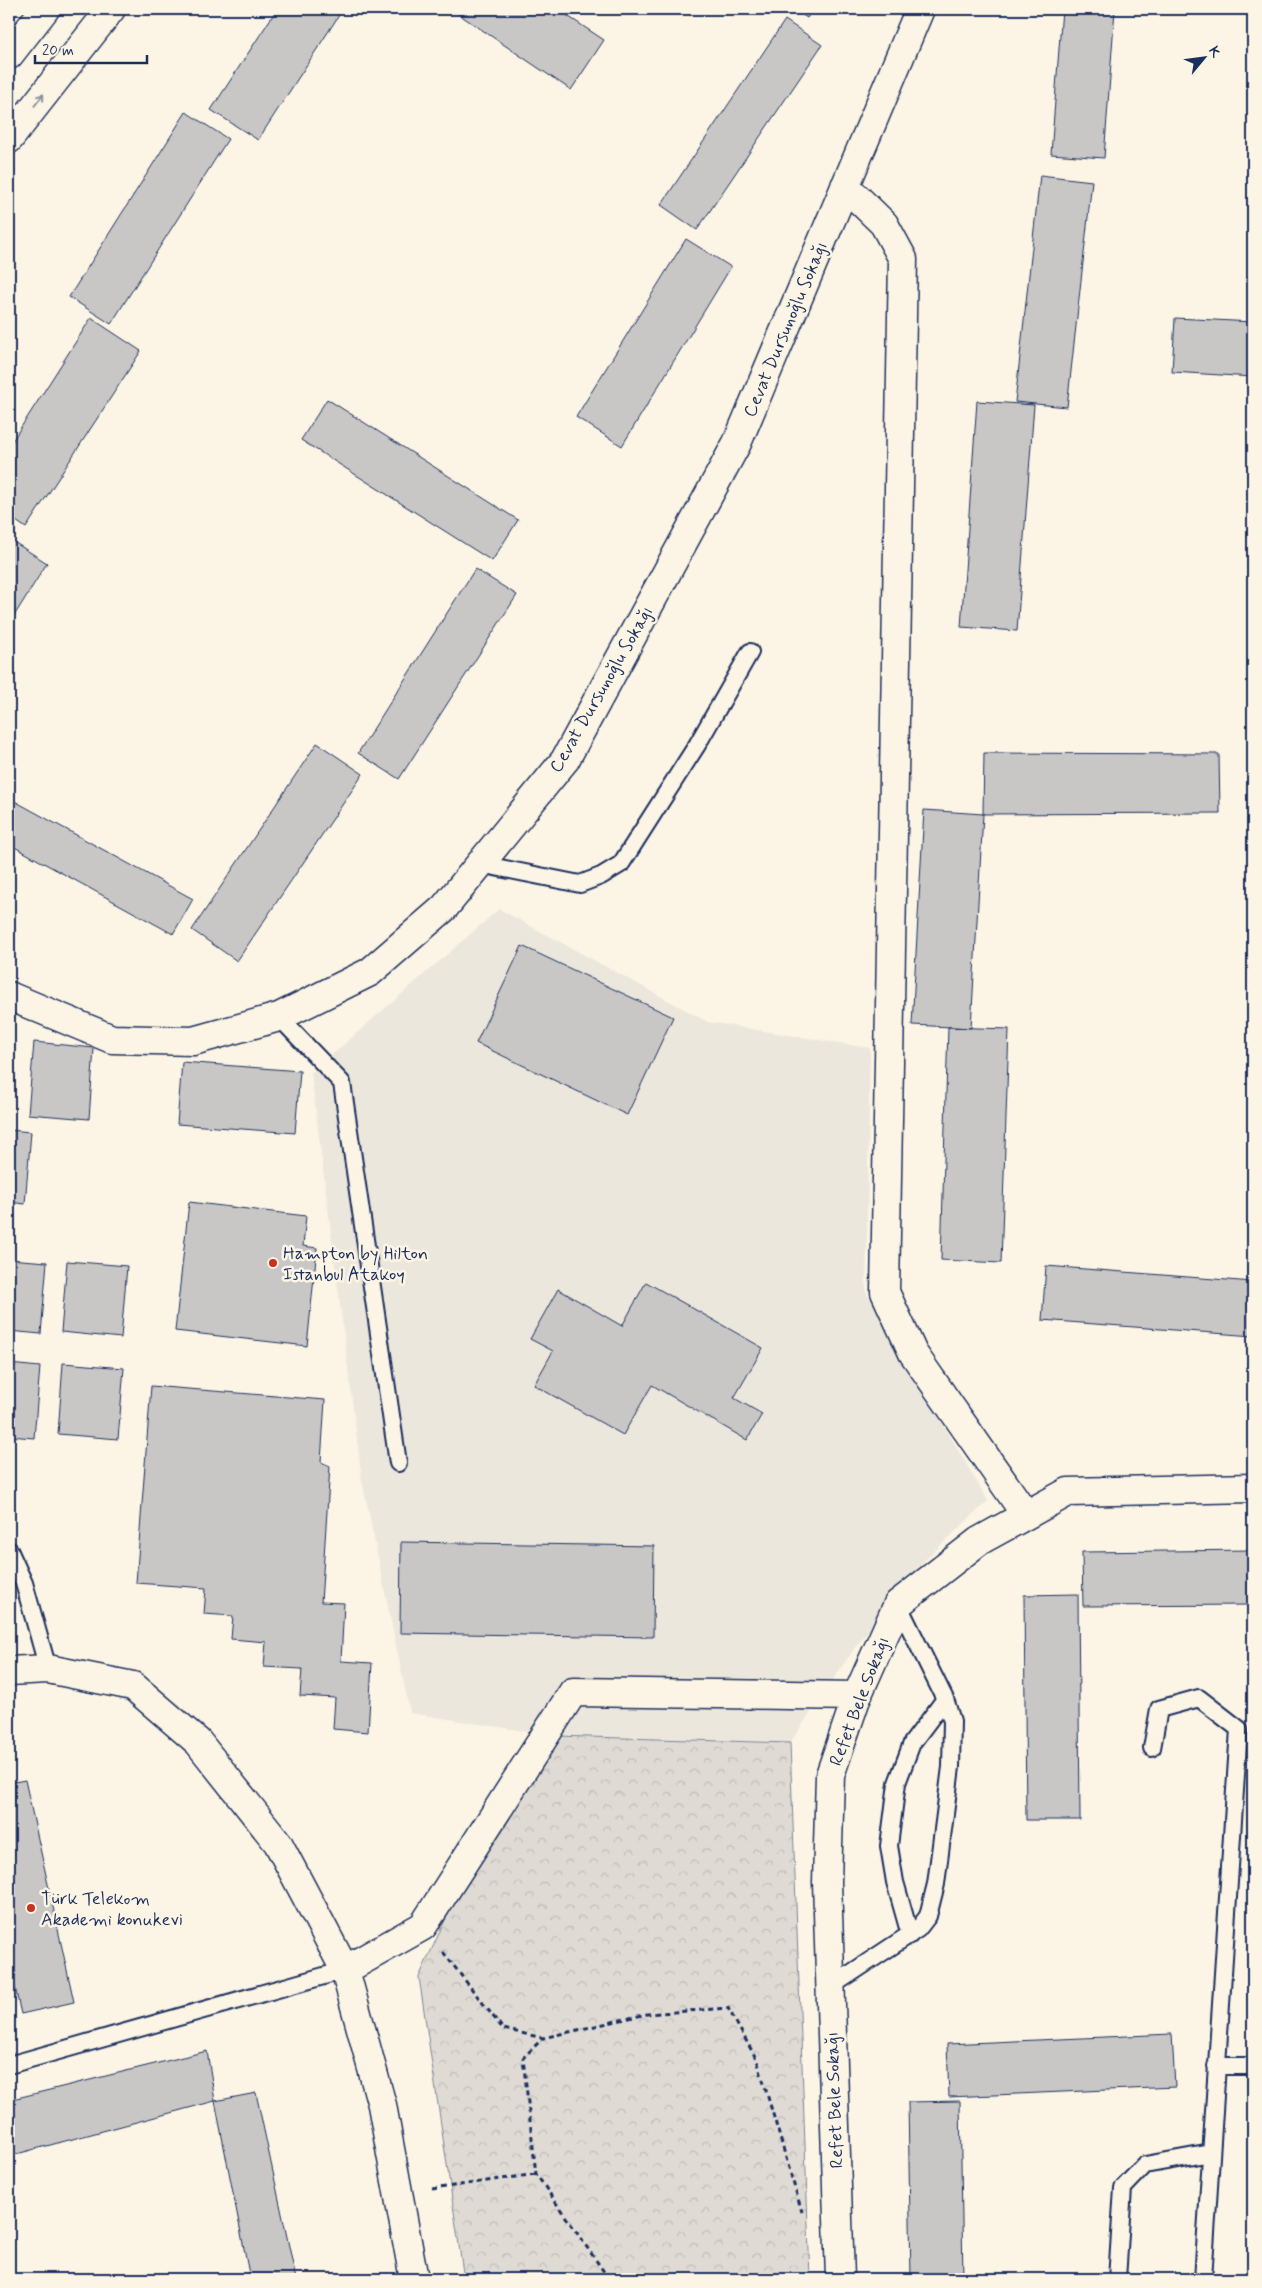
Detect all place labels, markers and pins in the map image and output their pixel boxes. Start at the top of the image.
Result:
place label: Hampton by Hilton Istanbul Atakoy [283,1242,428,1287]
marker: Hampton by Hilton Istanbul Atakoy [267,1257,279,1269]
place label: Türk Telekom Akademi konukevi [41,1887,183,1932]
marker: Türk Telekom Akademi konukevi [25,1902,37,1914]

